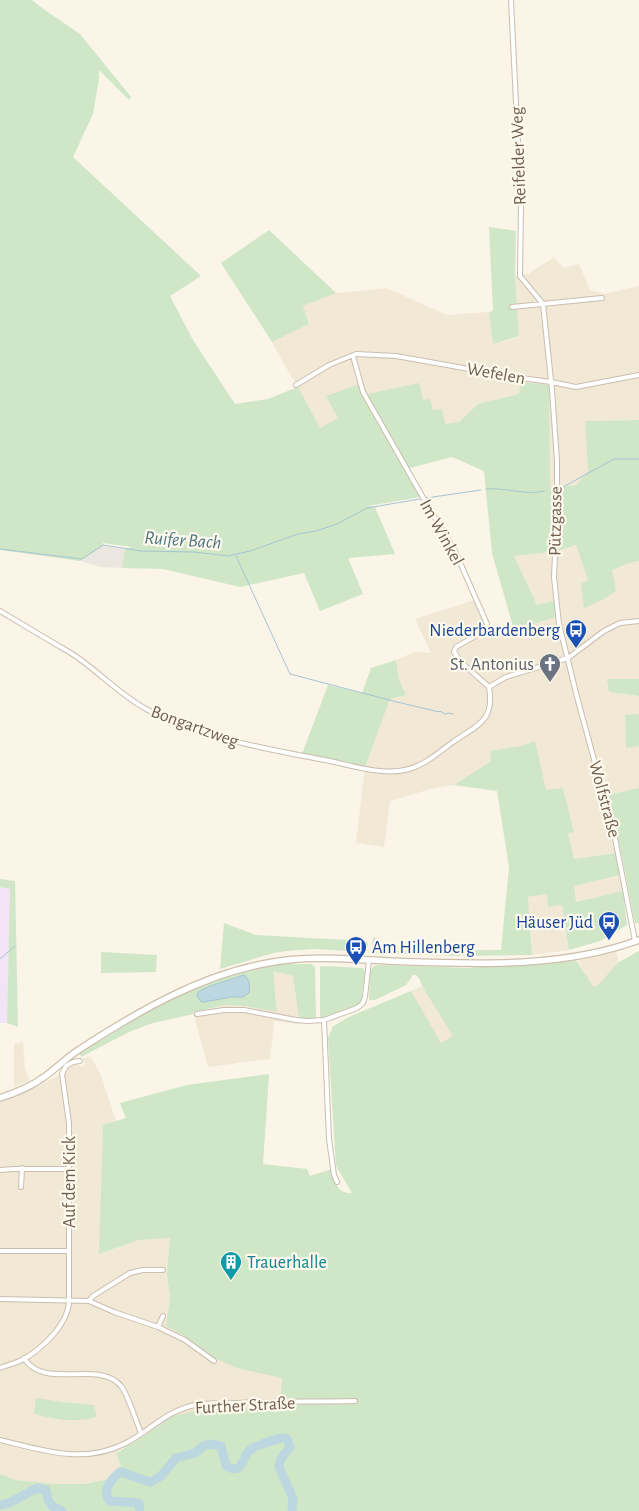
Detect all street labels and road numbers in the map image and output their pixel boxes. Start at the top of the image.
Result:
street label: Reifelder Weg [508,106,530,205]
street label: Wefelen [465,360,526,388]
street label: Pützgasse [546,486,566,556]
street label: Im Winkel [416,496,467,569]
street label: Bongartzweg [148,703,241,751]
street label: Wolfstraße [585,759,623,840]
street label: Auf dem Kick [61,1135,79,1228]
street label: Further Straße [194,1394,296,1418]

